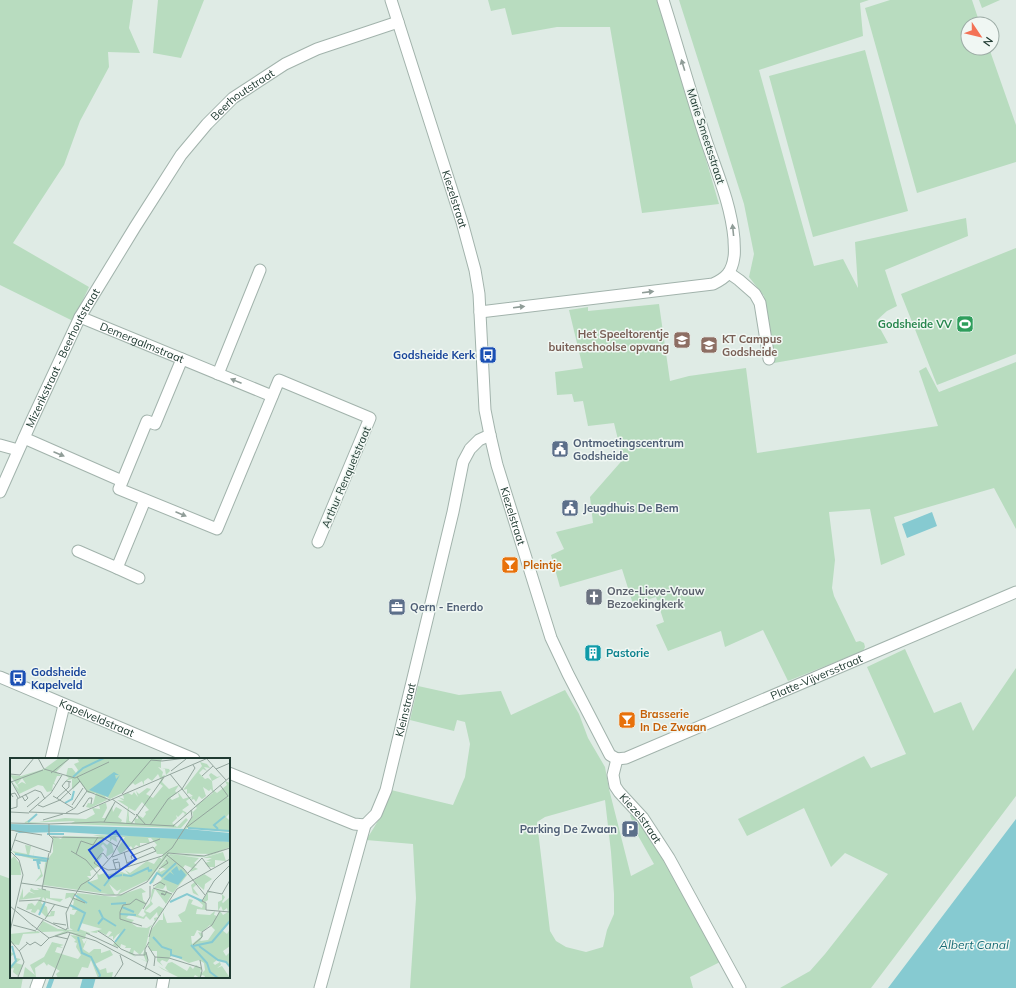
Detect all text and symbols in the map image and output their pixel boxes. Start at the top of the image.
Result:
north arrow [960,16,1000,56]
text: N [980,34,996,49]
one-way arrow [680,59,686,71]
street label: Beerhoutstraat [208,66,277,123]
street label: Marie Smeetsstraat [684,87,728,186]
street label: Kiezelstraat [439,168,470,230]
one-way arrow [729,224,736,236]
street label: Mizerikstraat - Beerhoutstraat [23,286,103,430]
one-way arrow [641,289,654,295]
one-way arrow [512,304,525,311]
sports icon: Godsheide VV [955,314,975,334]
place label: Godsheide VV [878,317,953,331]
street label: Demergalmstraat [98,319,186,366]
place label: Het Speeltorentje buitenschoolse opvang [548,327,669,354]
school or university icon: Het Speeltorentje buitenschoolse opvang [672,330,692,350]
place label: KT Campus Godsheide [722,332,782,359]
school or university icon: KT Campus Godsheide [699,335,719,355]
bus stop icon: Godsheide Kerk [478,345,498,365]
place label: Godsheide Kerk [393,348,476,362]
one-way arrow [230,378,242,384]
street label: Arthur Renquetstraat [318,424,374,530]
place label: Ontmoetingscentrum Godsheide [573,436,684,463]
public building icon: Ontmoetingscentrum Godsheide [550,439,570,459]
one-way arrow [54,451,66,457]
street label: Kiezelstraat [497,485,529,547]
public building icon: Jeugdhuis De Bem [560,498,580,518]
place label: Jeugdhuis De Bem [583,501,679,515]
one-way arrow [175,512,187,518]
bar icon: Pleintje [500,555,520,575]
place label: Pleintje [523,558,562,572]
place label: Onze-Lieve-Vrouw Bezoekingkerk [607,584,705,611]
church icon: Onze-Lieve-Vrouw Bezoekingkerk [584,587,604,607]
office icon: Qern - Enerdo [387,597,407,617]
place label: Qern - Enerdo [410,600,484,614]
building icon: Pastorie [583,643,603,663]
place label: Pastorie [606,646,649,660]
street label: Platte-Vijversstraat [768,651,865,703]
place label: Godsheide Kapelveld [31,665,86,692]
bus stop icon: Godsheide Kapelveld [8,668,28,688]
street label: Kleinstraat [392,681,419,738]
street label: Kapelveldstraat [57,696,136,740]
place label: Brasserie In De Zwaan [640,707,706,734]
bar icon: Brasserie In De Zwaan [617,710,637,730]
inset map [10,758,230,978]
street label: Kiezelstraat [617,790,665,846]
parking icon: Parking De Zwaan [620,819,640,839]
place label: Parking De Zwaan [520,822,617,836]
water label: Albert Canal [938,937,1009,952]

